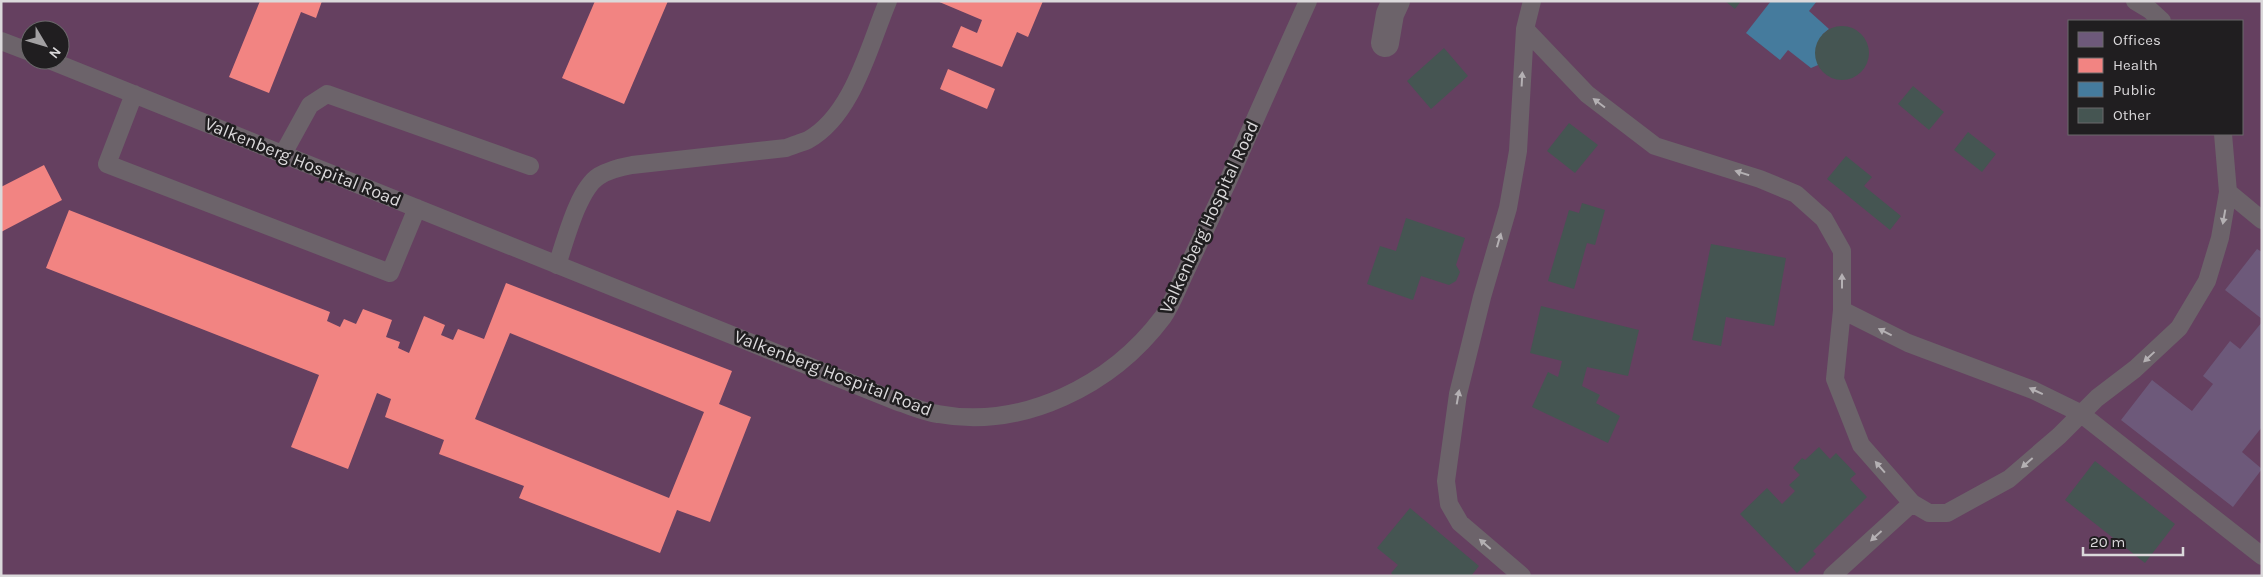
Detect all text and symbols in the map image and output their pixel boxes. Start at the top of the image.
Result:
north arrow [20,20,70,70]
legend [2068,20,2243,135]
text: Offices [2113,31,2161,49]
text: N [45,44,65,62]
text: Health [2113,56,2158,74]
one-way arrow [1518,71,1526,87]
text: Public [2113,81,2156,99]
one-way arrow [1592,98,1606,108]
text: Other [2113,106,2151,124]
street label: Valkenberg Hospital Road [202,112,404,212]
street label: Valkenberg Hospital Road [1155,117,1263,317]
one-way arrow [1735,169,1750,177]
one-way arrow [2219,209,2227,225]
one-way arrow [1496,232,1504,247]
one-way arrow [1838,273,1846,289]
street label: Valkenberg Hospital Road [731,325,935,421]
one-way arrow [1878,328,1893,336]
one-way arrow [2143,351,2155,362]
one-way arrow [2029,387,2043,395]
one-way arrow [1454,388,1462,404]
one-way arrow [2021,458,2034,469]
one-way arrow [1874,460,1885,473]
scale bar [2083,524,2183,556]
one-way arrow [1870,530,1882,542]
text: 20 m [2090,533,2125,551]
one-way arrow [1479,538,1491,550]

